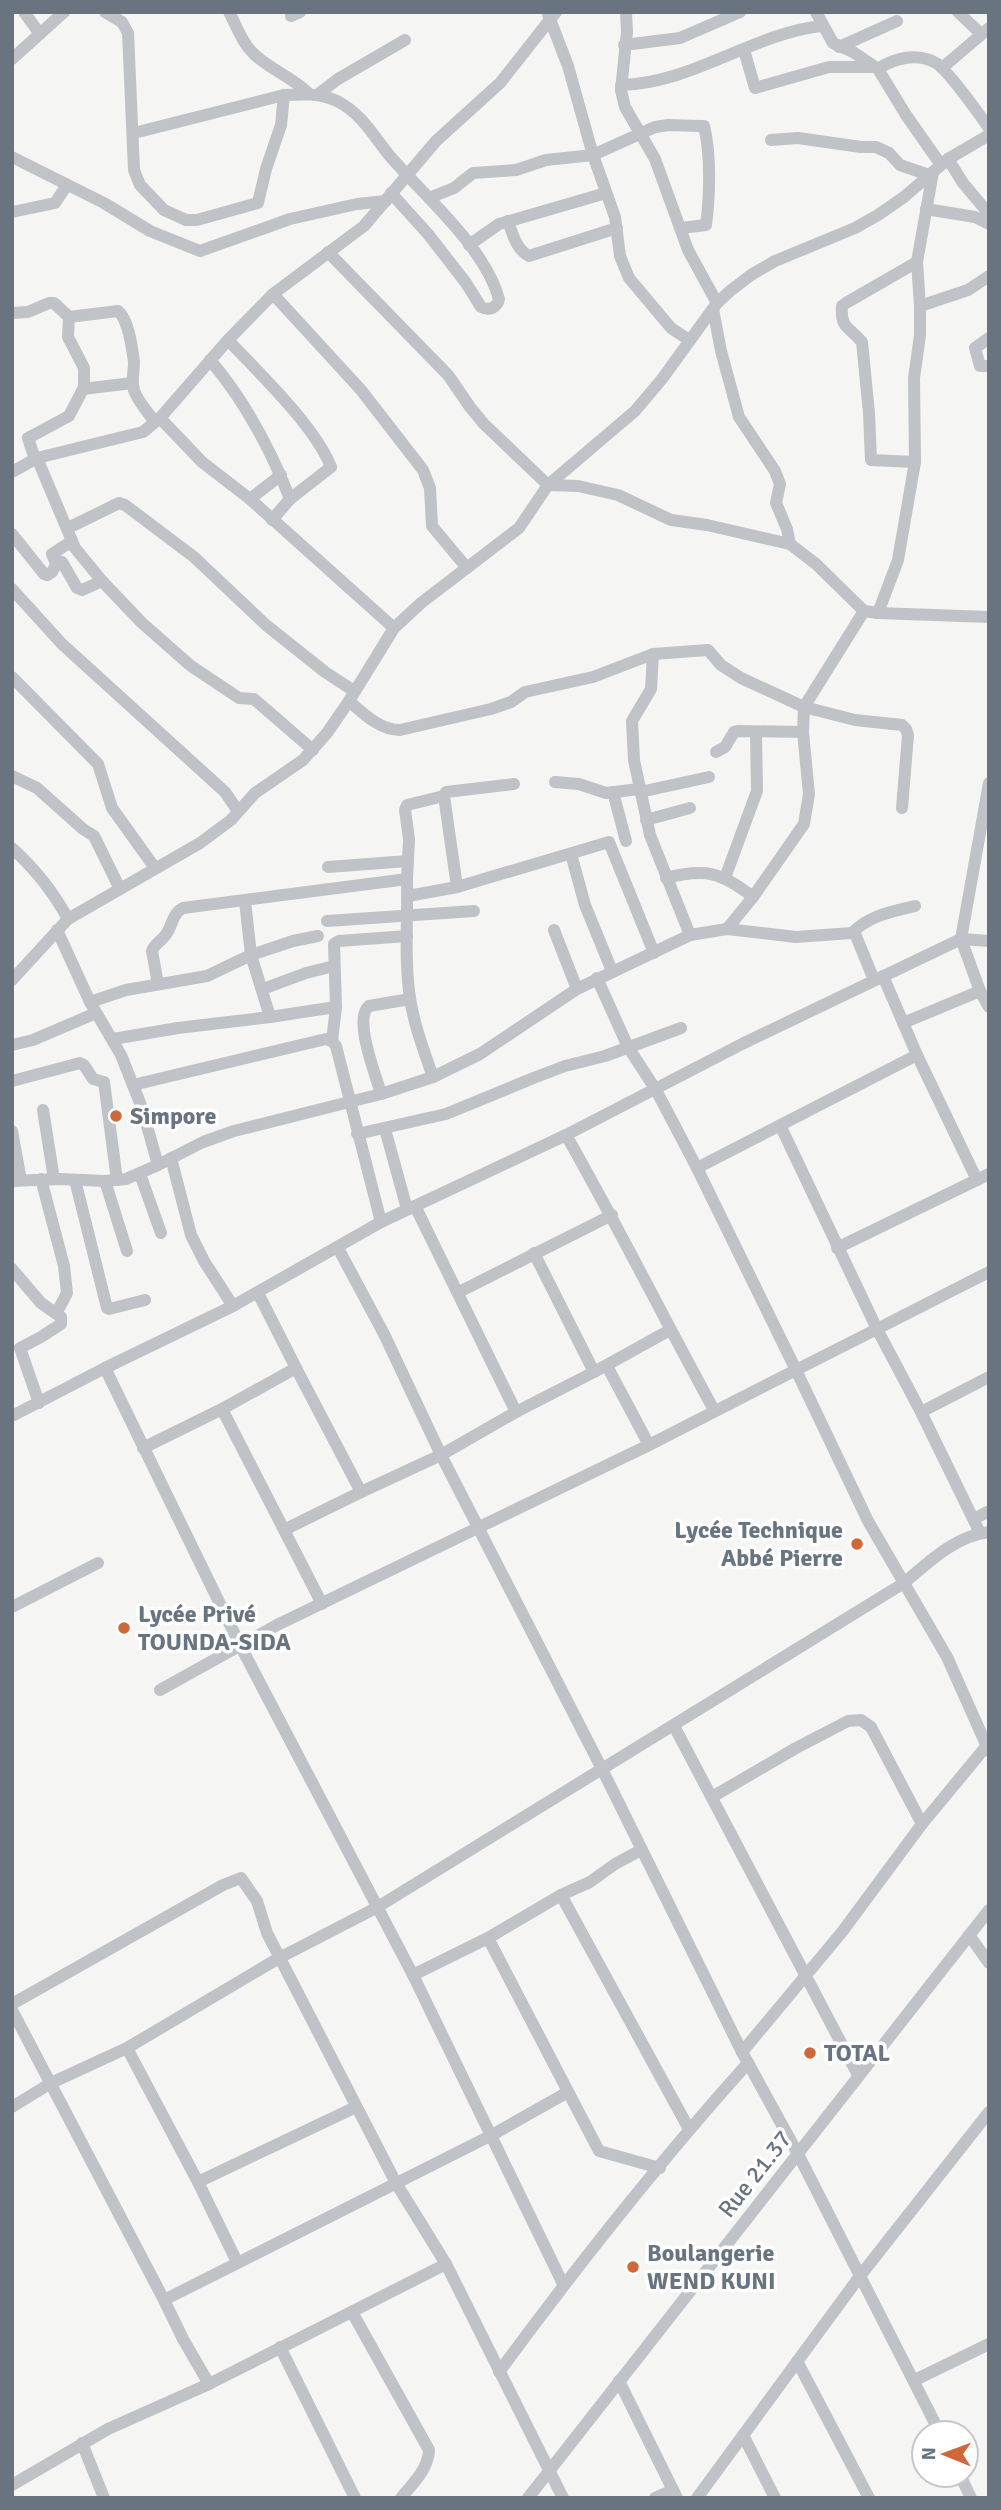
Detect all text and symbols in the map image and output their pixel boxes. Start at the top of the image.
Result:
place label: Simpore [130,1101,217,1131]
marker: Simpore [108,1108,124,1124]
place label: Lycée Technique Abbé Pierre [674,1515,843,1573]
marker: Lycée Technique Abbé Pierre [849,1536,865,1552]
place label: Lycée Privé TOUNDA-SIDA [138,1599,291,1657]
marker: Lycée Privé TOUNDA-SIDA [116,1620,132,1636]
place label: TOTAL [824,2038,891,2068]
marker: TOTAL [802,2045,818,2061]
street label: Rue 21.37 [712,2124,798,2224]
place label: Boulangerie WEND KUNI [647,2238,776,2296]
marker: Boulangerie WEND KUNI [625,2259,641,2275]
north arrow [910,2419,980,2489]
text: N [917,2447,941,2461]

